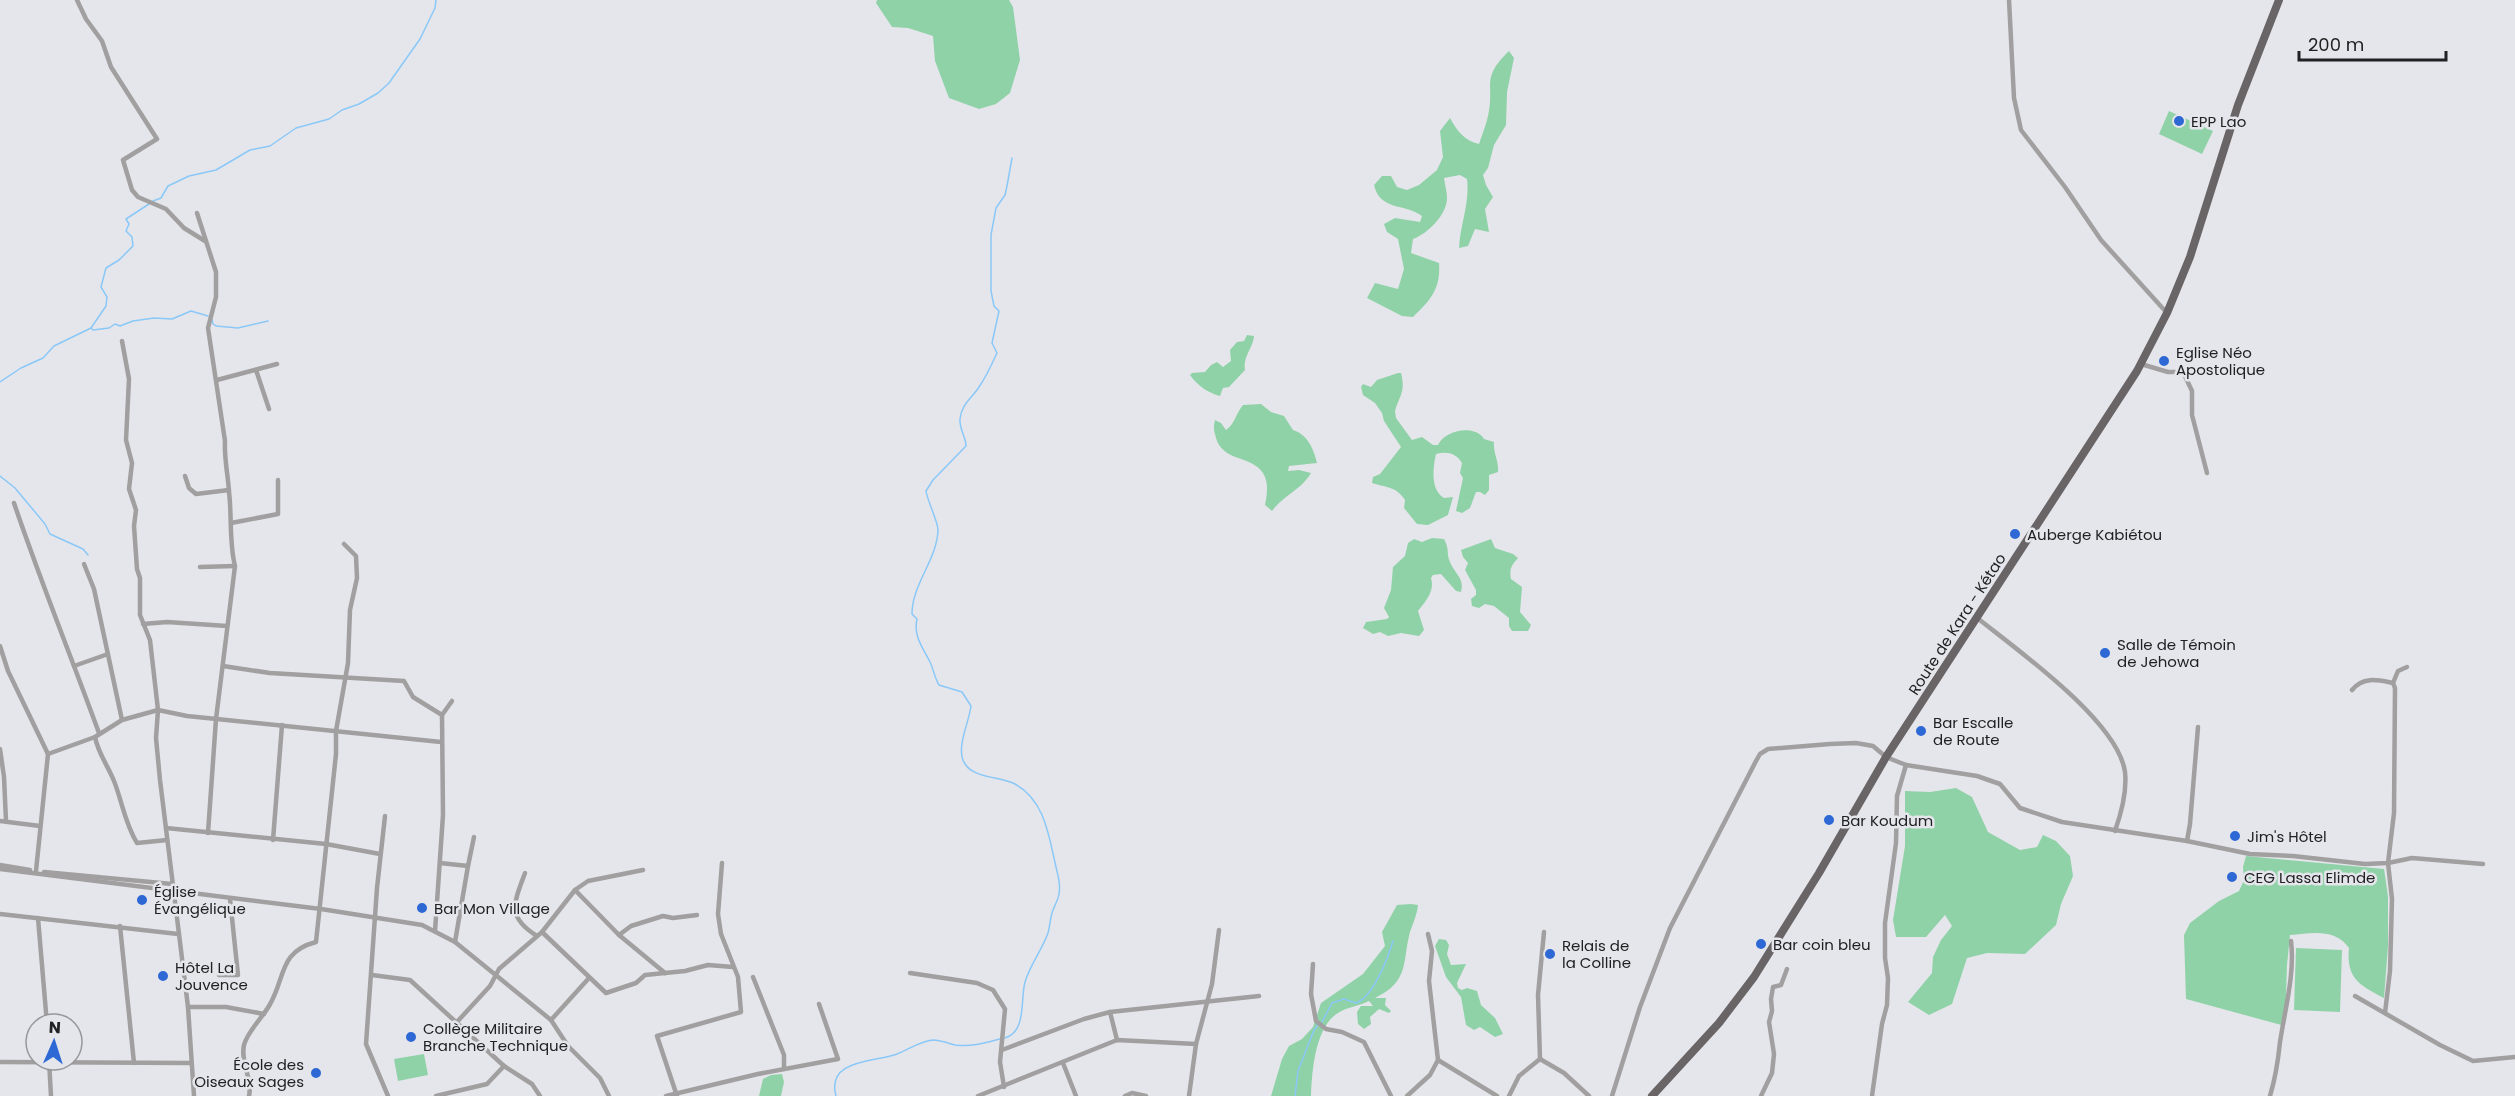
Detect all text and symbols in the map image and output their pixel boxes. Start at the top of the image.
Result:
scale bar [2299,24,2446,62]
text: 200 m [2308,32,2364,57]
place label: EPP Lao [2191,111,2246,132]
marker: EPP Lao [2172,114,2186,128]
place label: Eglise Néo Apostolique [2176,342,2265,380]
marker: Eglise Néo Apostolique [2157,354,2171,368]
place label: Auberge Kabiétou [2027,524,2162,545]
marker: Auberge Kabiétou [2008,527,2022,541]
street label: Route de Kara - Kétao [1903,549,2011,699]
place label: Salle de Témoin de Jehowa [2117,634,2236,672]
marker: Salle de Témoin de Jehowa [2098,646,2112,660]
place label: Bar Escalle de Route [1933,712,2013,750]
marker: Bar Escalle de Route [1914,724,1928,738]
place label: Bar Koudum [1841,810,1933,831]
marker: Bar Koudum [1822,813,1836,827]
place label: Jim's Hôtel [2247,826,2327,847]
marker: Jim's Hôtel [2228,829,2242,843]
place label: CEG Lassa Elimde [2244,867,2375,888]
marker: CEG Lassa Elimde [2225,870,2239,884]
place label: Église Évangélique [154,881,246,919]
marker: Église Évangélique [135,893,149,907]
place label: Bar Mon Village [434,898,550,919]
marker: Bar Mon Village [415,901,429,915]
place label: Bar coin bleu [1773,934,1871,955]
place label: Relais de la Colline [1562,935,1631,973]
marker: Bar coin bleu [1754,937,1768,951]
marker: Relais de la Colline [1543,947,1557,961]
place label: Hôtel La Jouvence [175,957,248,995]
marker: Hôtel La Jouvence [156,969,170,983]
north arrow [24,1012,84,1072]
text: N [48,1016,61,1039]
place label: Collège Militaire Branche Technique [423,1018,568,1056]
marker: Collège Militaire Branche Technique [404,1030,418,1044]
place label: École des Oiseaux Sages [194,1054,304,1092]
marker: École des Oiseaux Sages [309,1066,323,1080]

